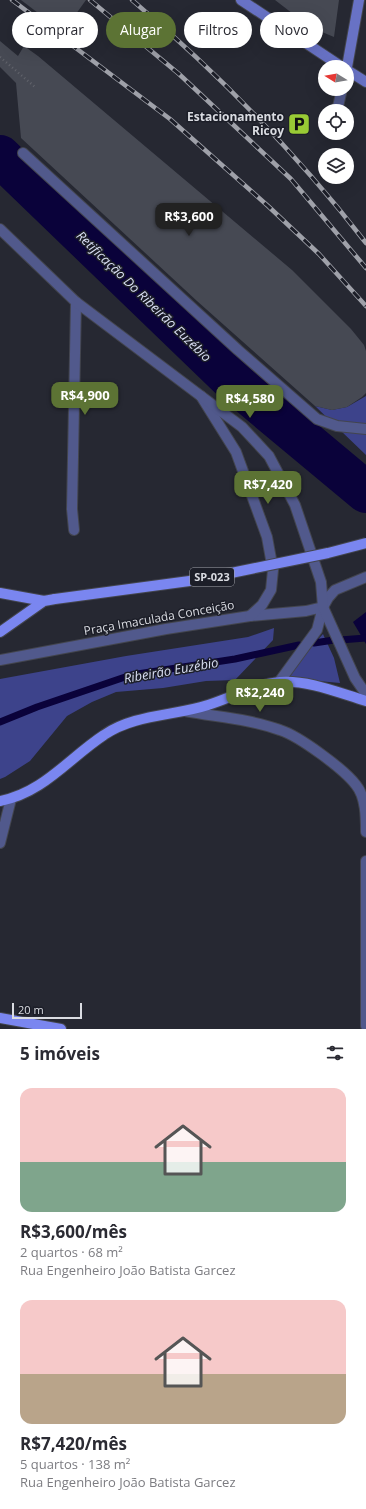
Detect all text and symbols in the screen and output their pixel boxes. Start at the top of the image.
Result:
chip: Comprar [12,12,98,48]
chip: Alugar [106,12,176,48]
chip: Filtros [184,12,252,48]
chip: Novo [260,12,323,48]
north arrow [318,60,354,96]
map controls [318,60,354,184]
button: locate [318,104,354,140]
place label: Estacionamento Ricoy [187,108,284,139]
parking icon: Estacionamento Ricoy [286,111,312,137]
button: layers [318,148,354,184]
pin: R$3,600 [152,203,226,237]
text: R$3,600 [164,207,214,225]
water label: Retificação Do Ribeirão Euzébio [73,227,215,365]
pin: R$4,900 [48,382,122,416]
pin: R$4,580 [213,385,287,419]
text: R$4,900 [60,386,110,404]
text: R$4,580 [225,389,275,407]
pin: R$7,420 [231,471,305,505]
text: R$7,420 [243,475,293,493]
road number: SP-023 [190,568,234,586]
street label: Praça Imaculada Conceição [82,596,236,639]
water label: Ribeirão Euzébio [122,653,220,687]
pin: R$2,240 [223,679,297,713]
text: R$2,240 [235,683,285,701]
scale bar [12,1001,82,1020]
text: 20 m [18,1002,44,1017]
text: 5 imóveis [20,1042,100,1065]
icon: filters [324,1042,346,1064]
icon: home [147,1114,219,1186]
text: R$3,600/mês [20,1220,127,1243]
text: 2 quartos · 68 m² [20,1243,123,1261]
text: Rua Engenheiro João Batista Garcez [20,1261,236,1279]
icon: home [147,1326,219,1398]
text: R$7,420/mês [20,1432,127,1455]
text: 5 quartos · 138 m² [20,1455,130,1473]
text: Rua Engenheiro João Batista Garcez [20,1473,236,1491]

